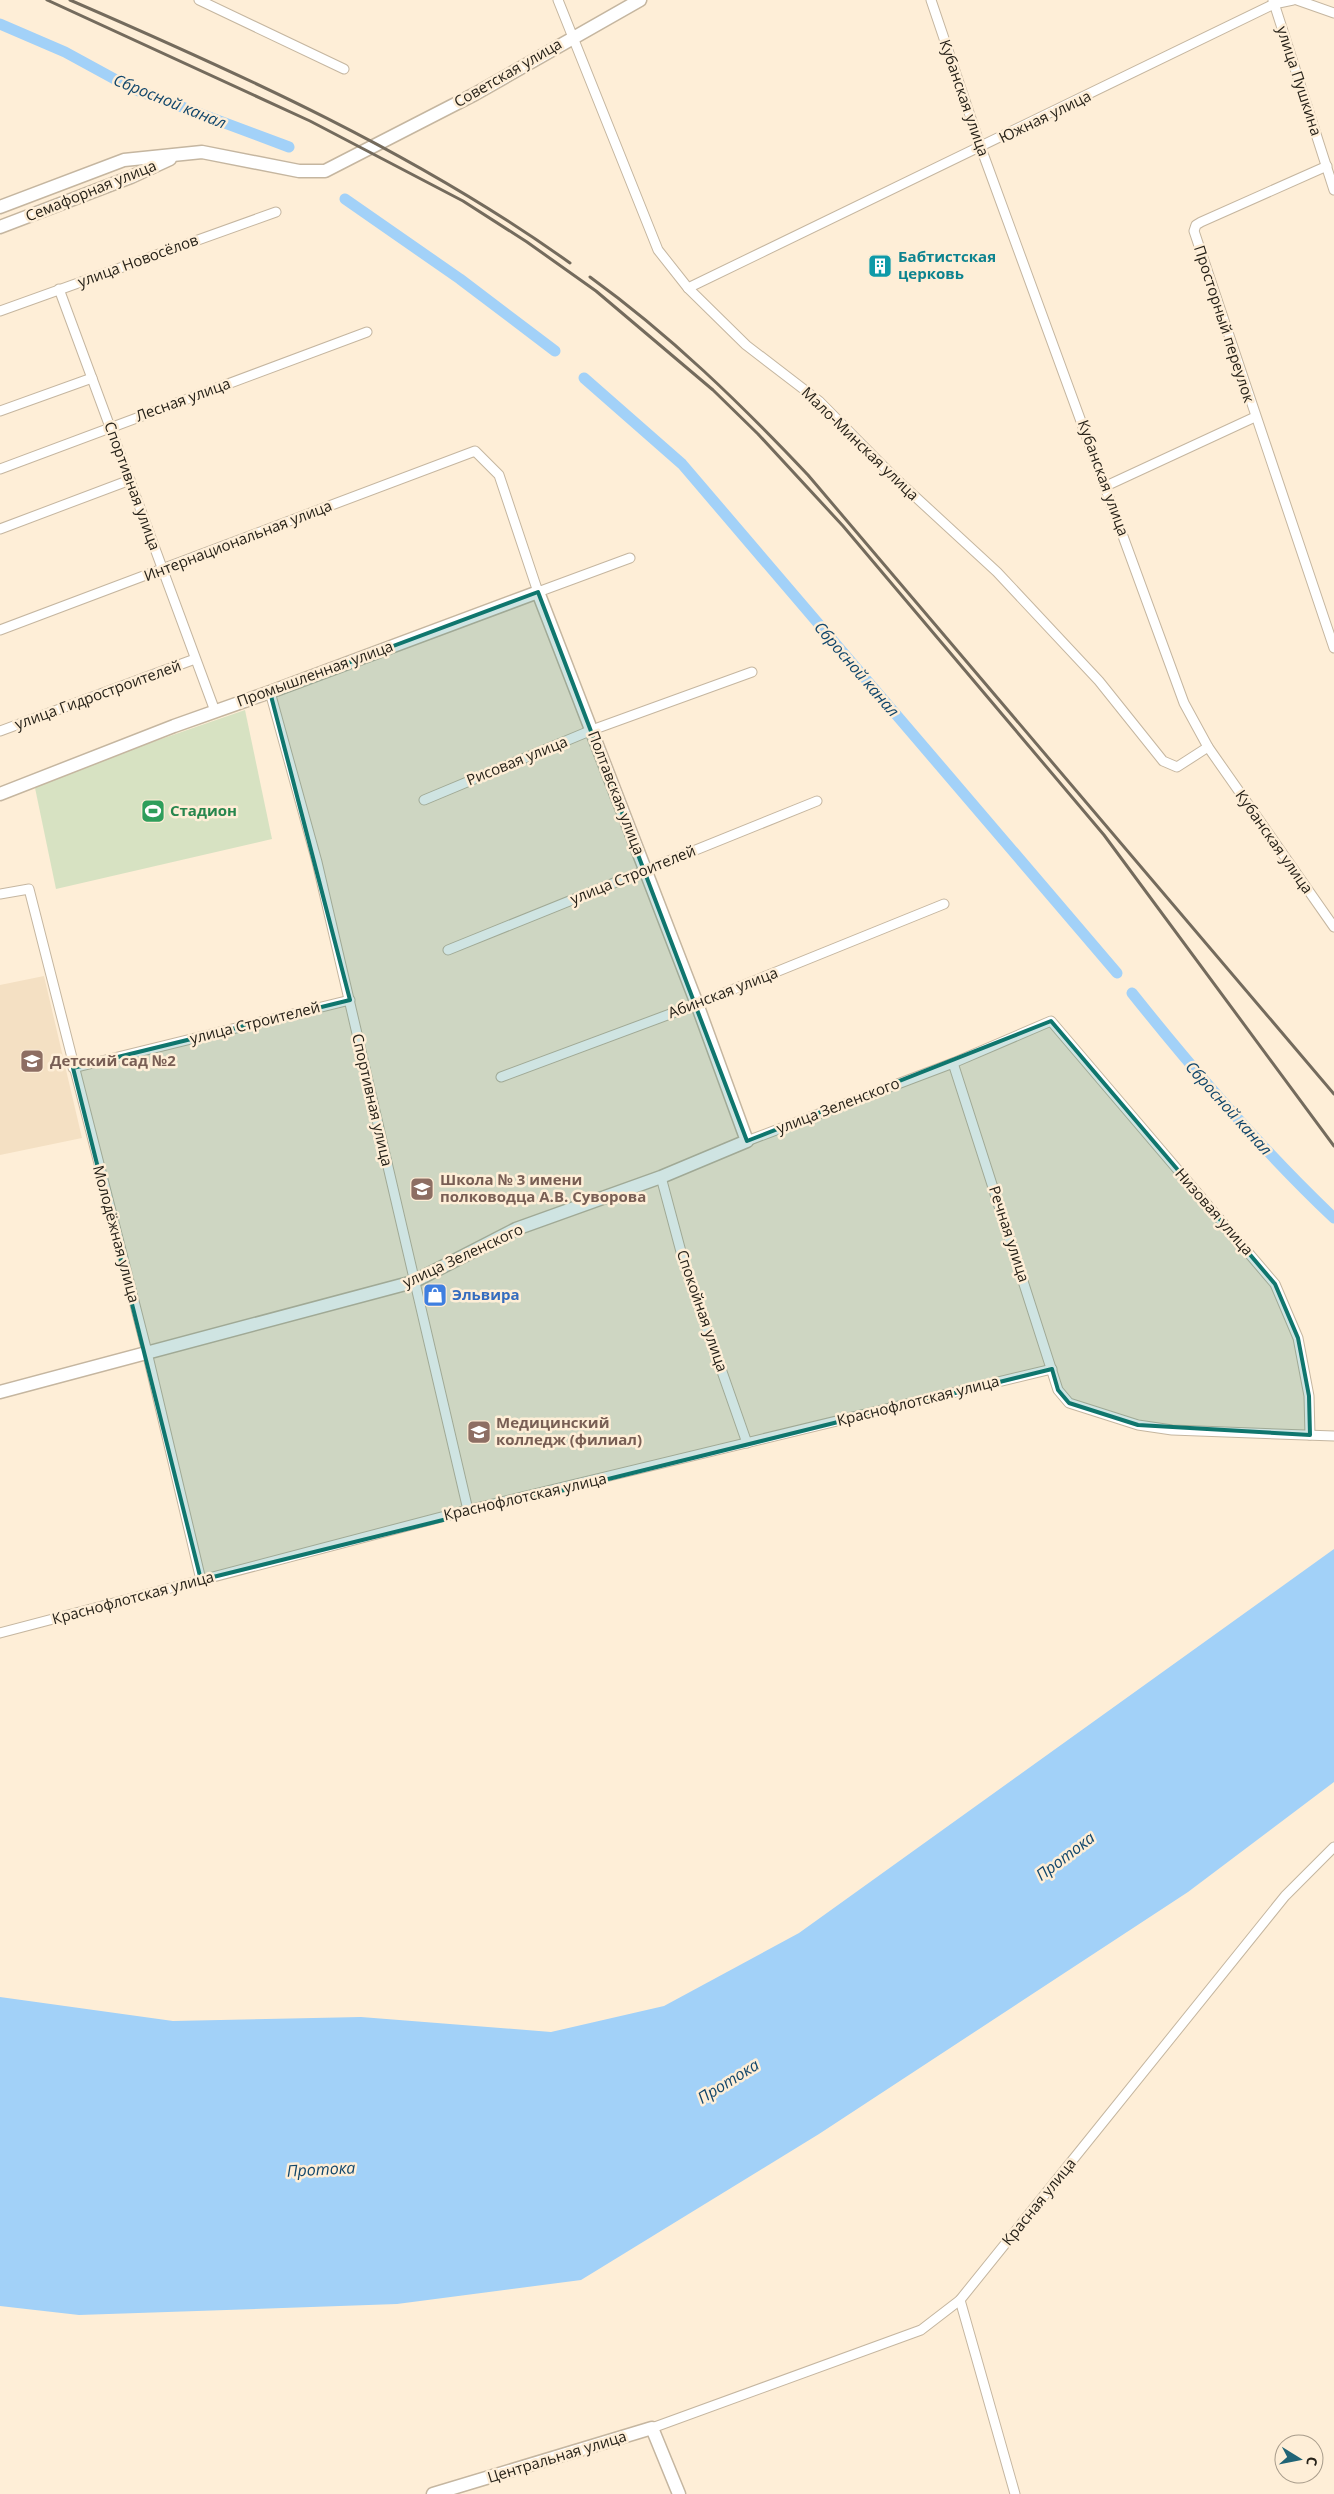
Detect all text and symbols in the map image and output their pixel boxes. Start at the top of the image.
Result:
street label: улица Пушкина [1273,23,1327,138]
street label: Советская улица [450,33,565,111]
street label: Кубанская улица [936,37,994,159]
water label: Сбросной канал [110,68,230,134]
street label: Южная улица [995,85,1094,147]
street label: Семафорная улица [22,155,159,225]
street label: улица Новосёлов [75,229,201,291]
street label: Просторный переулок [1190,243,1260,405]
place label: Бабтистская церковь [898,246,996,283]
building icon: Бабтистская церковь [867,253,893,279]
street label: Лесная улица [132,373,233,425]
street label: Мало-Минская улица [798,382,924,505]
street label: Кубанская улица [1074,417,1134,539]
street label: Спортивная улица [100,419,166,553]
street label: Интернациональная улица [141,495,335,585]
water label: Сбросной канал [810,617,905,722]
street label: Промышленная улица [234,635,396,711]
street label: улица Гидростроителей [12,655,184,733]
street label: Полтавская улица [584,728,650,858]
street label: Рисовая улица [463,731,570,789]
street label: Кубанская улица [1232,786,1318,897]
sports icon: Стадион [140,798,166,824]
place label: Стадион [170,800,237,820]
street label: улица Строителей [567,840,698,908]
street label: Абинская улица [665,962,780,1022]
street label: улица Строителей [188,996,322,1048]
street label: Спортивная улица [348,1031,398,1168]
school or university icon: Детский сад №2 [19,1048,45,1074]
place label: Детский сад №2 [50,1050,176,1070]
water label: Сбросной канал [1181,1056,1277,1160]
street label: улица Зеленского [773,1072,902,1138]
street label: Молодёжная улица [89,1163,145,1305]
street label: Низовая улица [1171,1164,1258,1259]
place label: Школа № 3 имени полководца А.В. Суворова [440,1169,646,1206]
school or university icon: Школа № 3 имени полководца А.В. Суворова [409,1176,435,1202]
street label: Речная улица [985,1183,1035,1284]
street label: улица Зеленского [399,1218,526,1292]
street label: Спокойная улица [673,1247,733,1374]
shop icon: Эльвира [422,1282,448,1308]
place label: Эльвира [452,1284,520,1304]
street label: Краснофлотская улица [835,1370,1001,1430]
place label: Медицинский колледж (филиал) [496,1412,642,1449]
school or university icon: Медицинский колледж (филиал) [466,1419,492,1445]
street label: Краснофлотская улица [441,1468,608,1525]
street label: Краснофлотская улица [50,1566,216,1628]
water label: Протока [1031,1827,1099,1885]
water label: Протока [693,2053,763,2109]
street label: Красная улица [997,2153,1080,2249]
water label: Протока [286,2156,356,2182]
street label: Центральная улица [485,2425,629,2487]
north arrow [1274,2434,1324,2484]
text: С [1302,2455,1322,2467]

